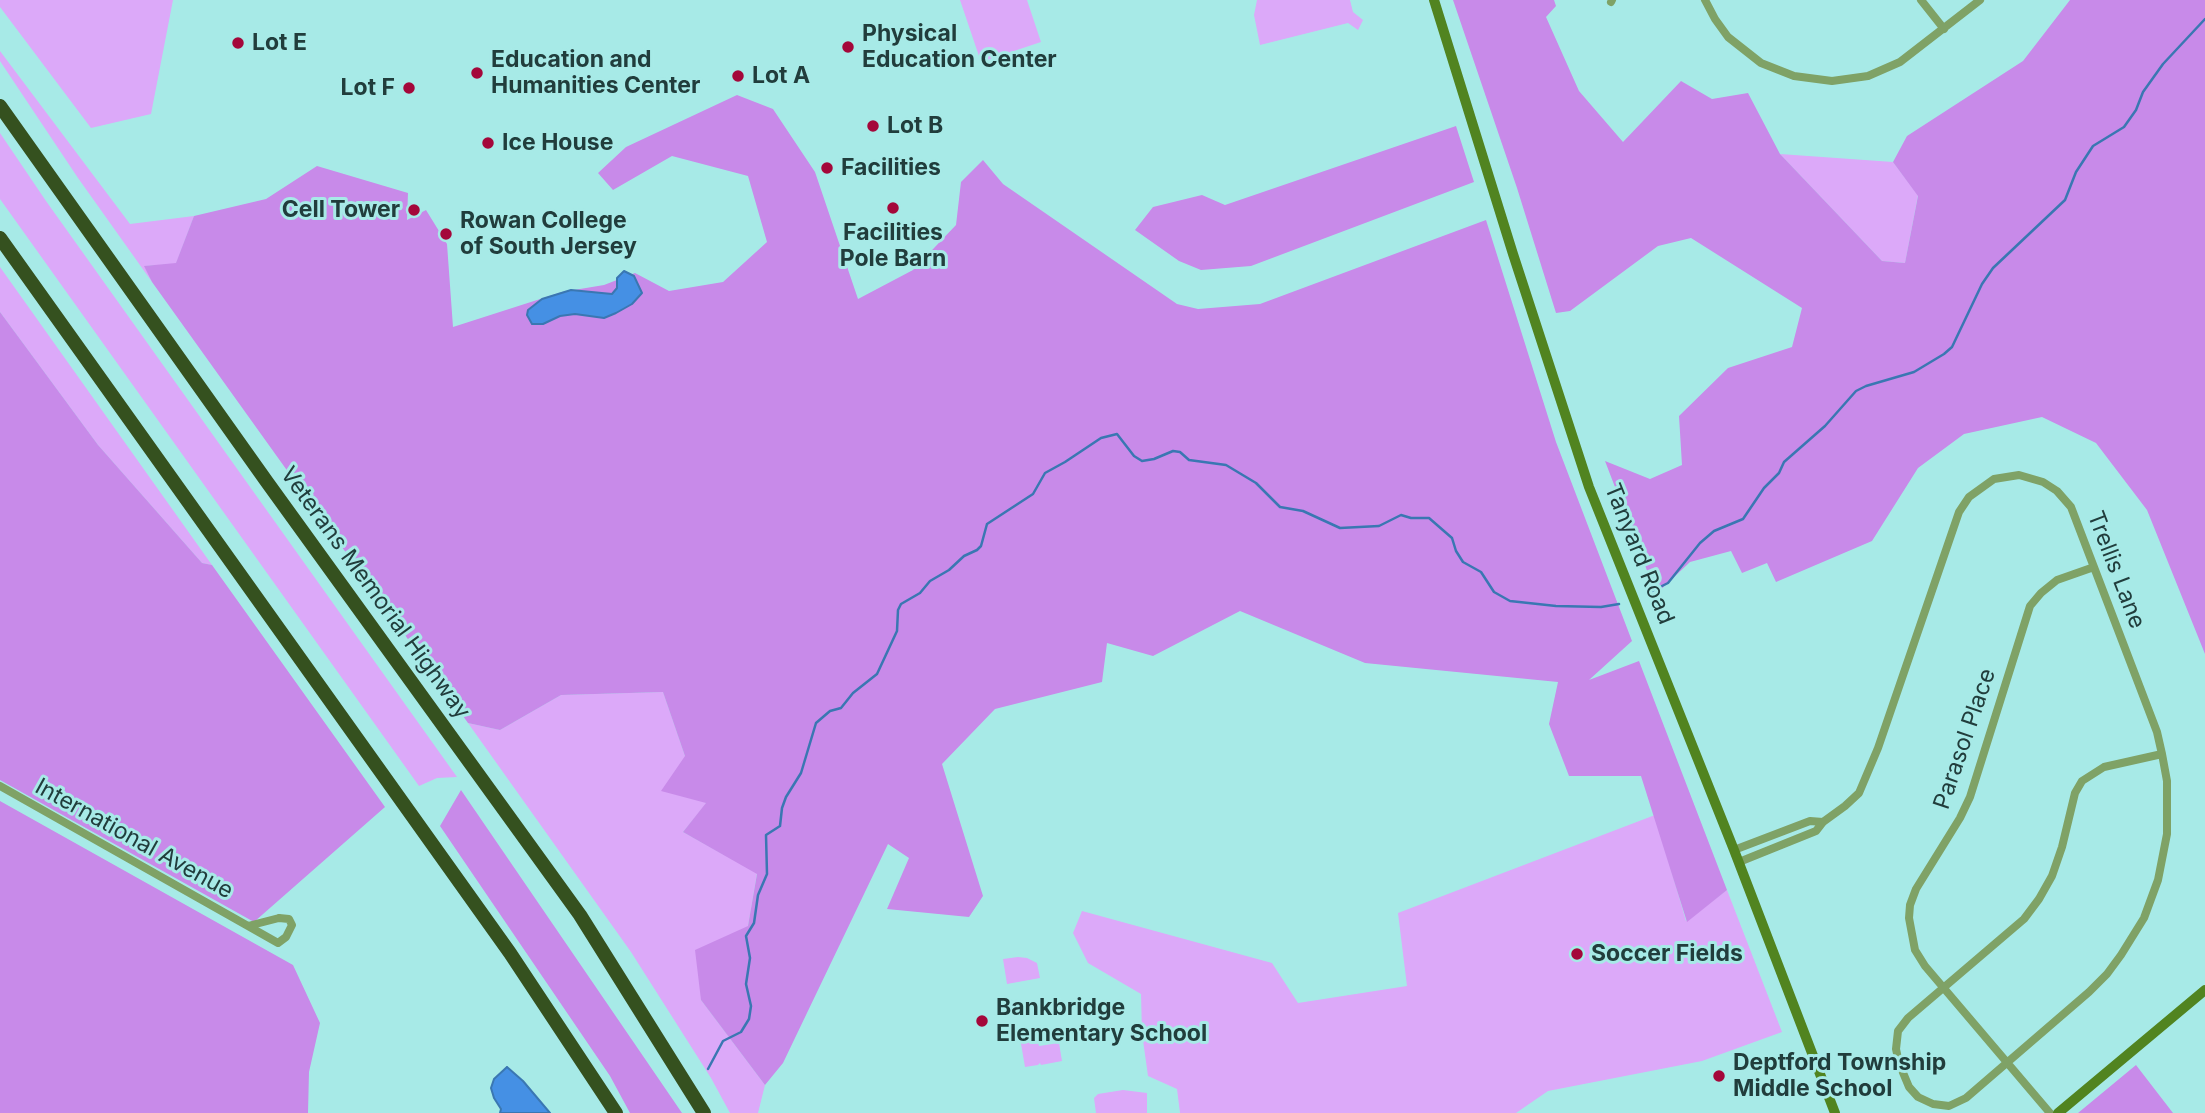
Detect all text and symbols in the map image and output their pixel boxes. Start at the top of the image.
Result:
place label: Physical Education Center [862,20,1057,74]
place label: Lot E [252,29,307,57]
marker: Lot E [230,35,246,51]
marker: Physical Education Center [840,39,856,55]
place label: Education and Humanities Center [491,46,700,100]
place label: Lot A [752,62,810,90]
marker: Education and Humanities Center [469,65,485,81]
marker: Lot A [730,68,746,84]
place label: Lot F [341,74,395,102]
marker: Lot F [401,80,417,96]
place label: Lot B [887,112,943,140]
marker: Lot B [865,118,881,134]
place label: Ice House [502,129,613,157]
marker: Ice House [480,135,496,151]
place label: Facilities [841,154,941,182]
marker: Facilities [819,160,835,176]
place label: Cell Tower [282,196,400,224]
marker: Facilities Pole Barn [885,200,901,216]
marker: Cell Tower [406,202,422,218]
place label: Rowan College of South Jersey [460,207,637,261]
place label: Facilities Pole Barn [840,219,946,273]
marker: Rowan College of South Jersey [438,226,454,242]
street label: Veterans Memorial Highway [274,462,476,724]
street label: Tanyard Road [1598,480,1680,628]
street label: Trellis Lane [2081,507,2151,633]
street label: Parasol Place [1928,665,2002,813]
street label: International Avenue [30,773,238,905]
place label: Soccer Fields [1591,940,1743,968]
marker: Soccer Fields [1569,946,1585,962]
place label: Bankbridge Elementary School [996,994,1207,1048]
marker: Bankbridge Elementary School [974,1013,990,1029]
place label: Deptford Township Middle School [1733,1049,1946,1103]
marker: Deptford Township Middle School [1711,1068,1727,1084]

